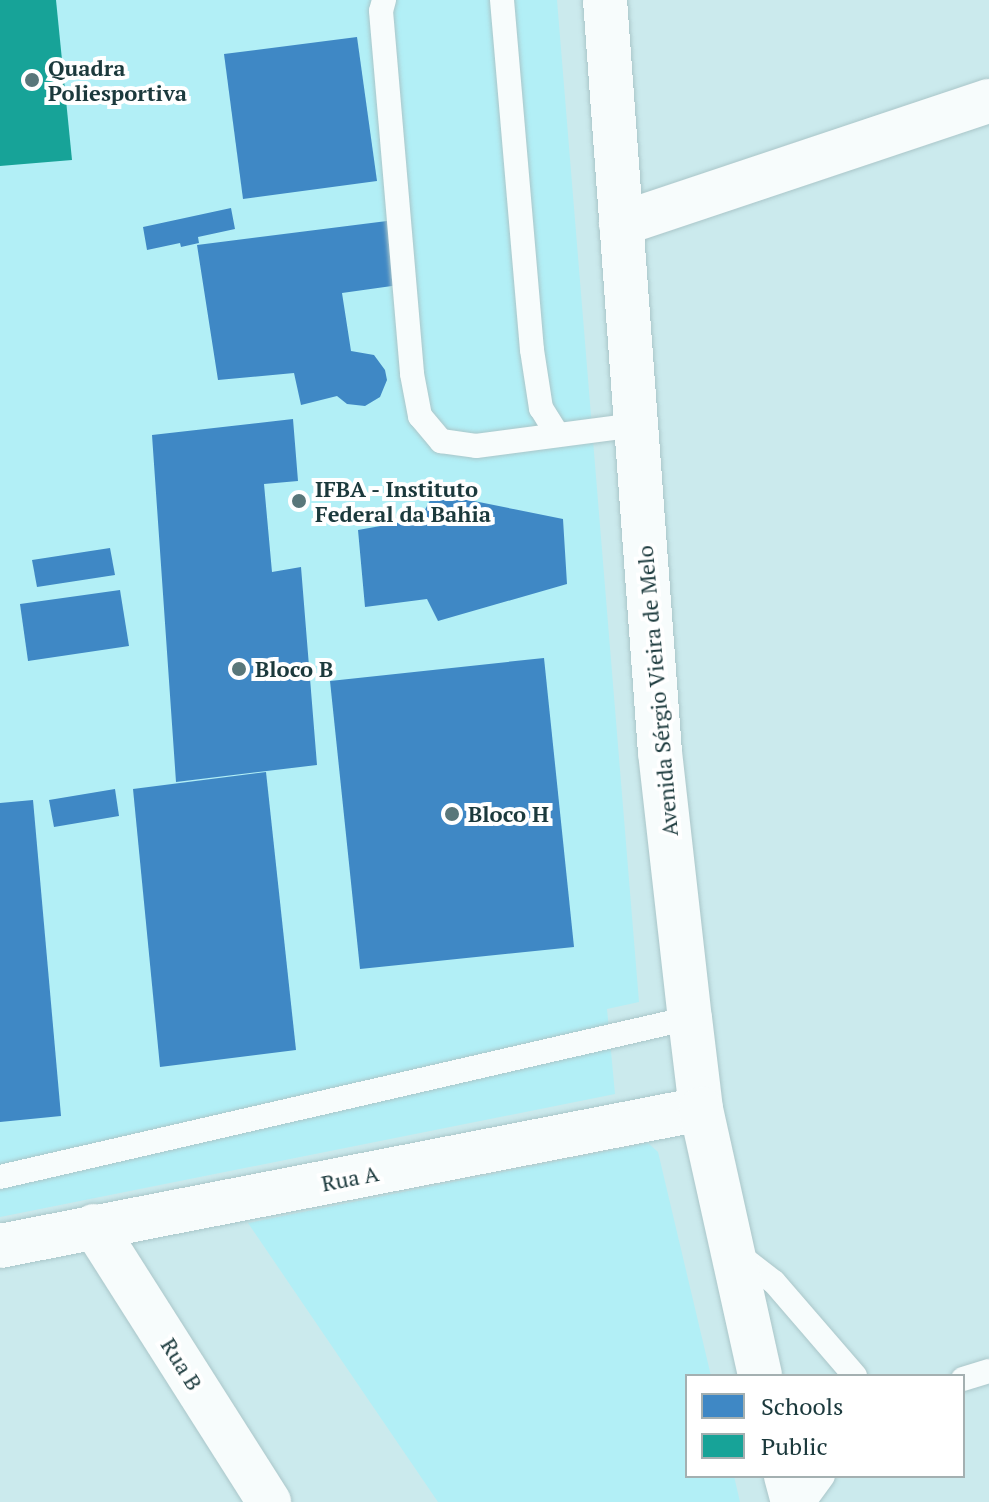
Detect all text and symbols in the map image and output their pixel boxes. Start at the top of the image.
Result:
place label: Quadra Poliesportiva [48,54,187,106]
marker: Quadra Poliesportiva [23,71,41,89]
place label: IFBA - Instituto Federal da Bahia [315,475,491,526]
marker: IFBA - Instituto Federal da Bahia [290,492,308,510]
street label: Avenida Sérgio Vieira de Melo [631,544,683,838]
place label: Bloco B [255,656,333,682]
marker: Bloco B [230,660,248,678]
place label: Bloco H [468,801,549,827]
marker: Bloco H [443,805,461,823]
street label: Rua A [319,1159,381,1197]
street label: Rua B [156,1333,208,1395]
legend [685,1374,965,1478]
text: Schools [761,1390,843,1422]
text: Public [761,1430,828,1462]

